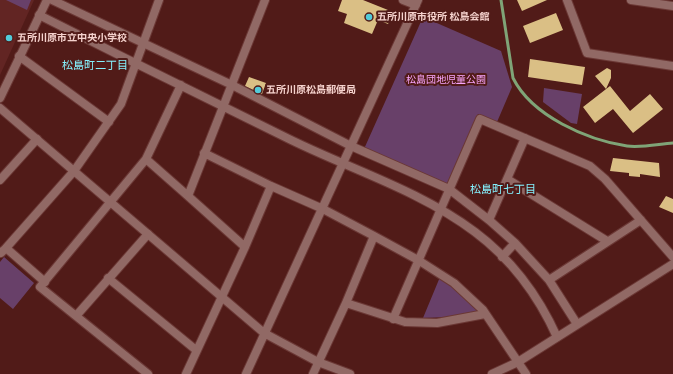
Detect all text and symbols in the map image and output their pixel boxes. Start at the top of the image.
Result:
place label: 五所川原市役所 松島会館 [377,11,489,23]
marker: 五所川原市役所 松島会館 [364,12,374,22]
place label: 五所川原市立中央小学校 [17,32,127,44]
marker: 五所川原市立中央小学校 [4,33,14,43]
district label: 松島町二丁目 [62,59,128,73]
park label: 松島団地児童公園 [406,74,486,86]
place label: 五所川原松島郵便局 [266,84,356,96]
marker: 五所川原松島郵便局 [253,85,263,95]
district label: 松島町七丁目 [470,183,536,197]

